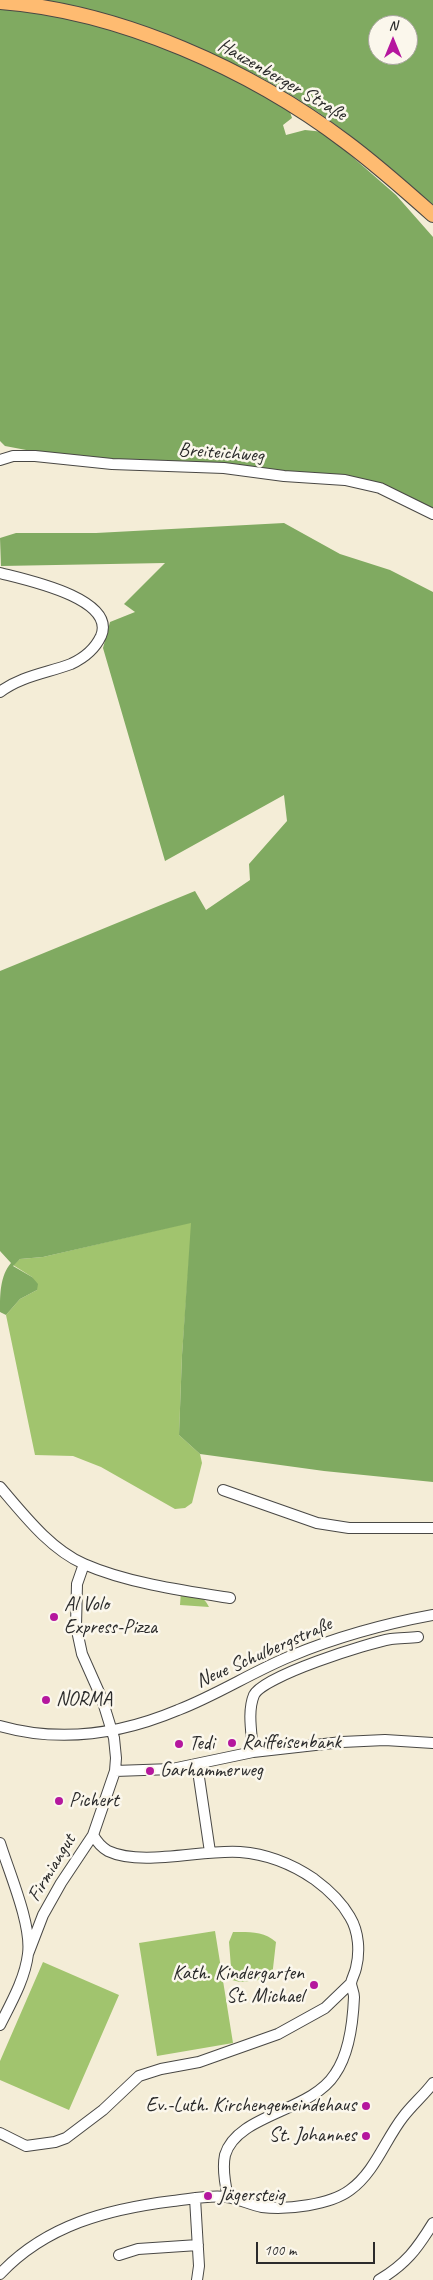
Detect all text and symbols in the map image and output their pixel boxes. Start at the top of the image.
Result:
north arrow [368,15,418,65]
text: N [389,17,397,34]
street label: Hauzenberger Straße [213,34,351,126]
street label: Breiteichweg [178,438,264,468]
place label: Al Volo Express-Pizza [64,1593,157,1640]
marker: Al Volo Express-Pizza [48,1611,60,1623]
street label: Neue Schulbergstraße [192,1612,336,1694]
place label: NORMA [56,1688,112,1712]
marker: NORMA [40,1694,52,1706]
place label: Raiffeisenbank [242,1731,341,1755]
place label: Tedi [189,1732,214,1756]
marker: Raiffeisenbank [226,1737,238,1749]
marker: Tedi [173,1738,185,1750]
place label: Garhammerweg [160,1759,263,1783]
marker: Garhammerweg [144,1765,156,1777]
place label: Pichert [69,1789,119,1813]
marker: Pichert [53,1795,65,1807]
street label: Firmiangut [23,1830,81,1906]
place label: Kath. Kindergarten St. Michael [173,1962,304,2009]
marker: Kath. Kindergarten St. Michael [308,1979,320,1991]
place label: Ev.-Luth. Kirchengemeindehaus [146,2094,356,2118]
marker: Ev.-Luth. Kirchengemeindehaus [360,2100,372,2112]
place label: St. Johannes [269,2124,356,2148]
marker: St. Johannes [360,2130,372,2142]
place label: Jägersteig [218,2184,284,2208]
marker: Jägersteig [202,2190,214,2202]
scale bar [258,2232,377,2264]
text: 100 m [264,2241,296,2260]

